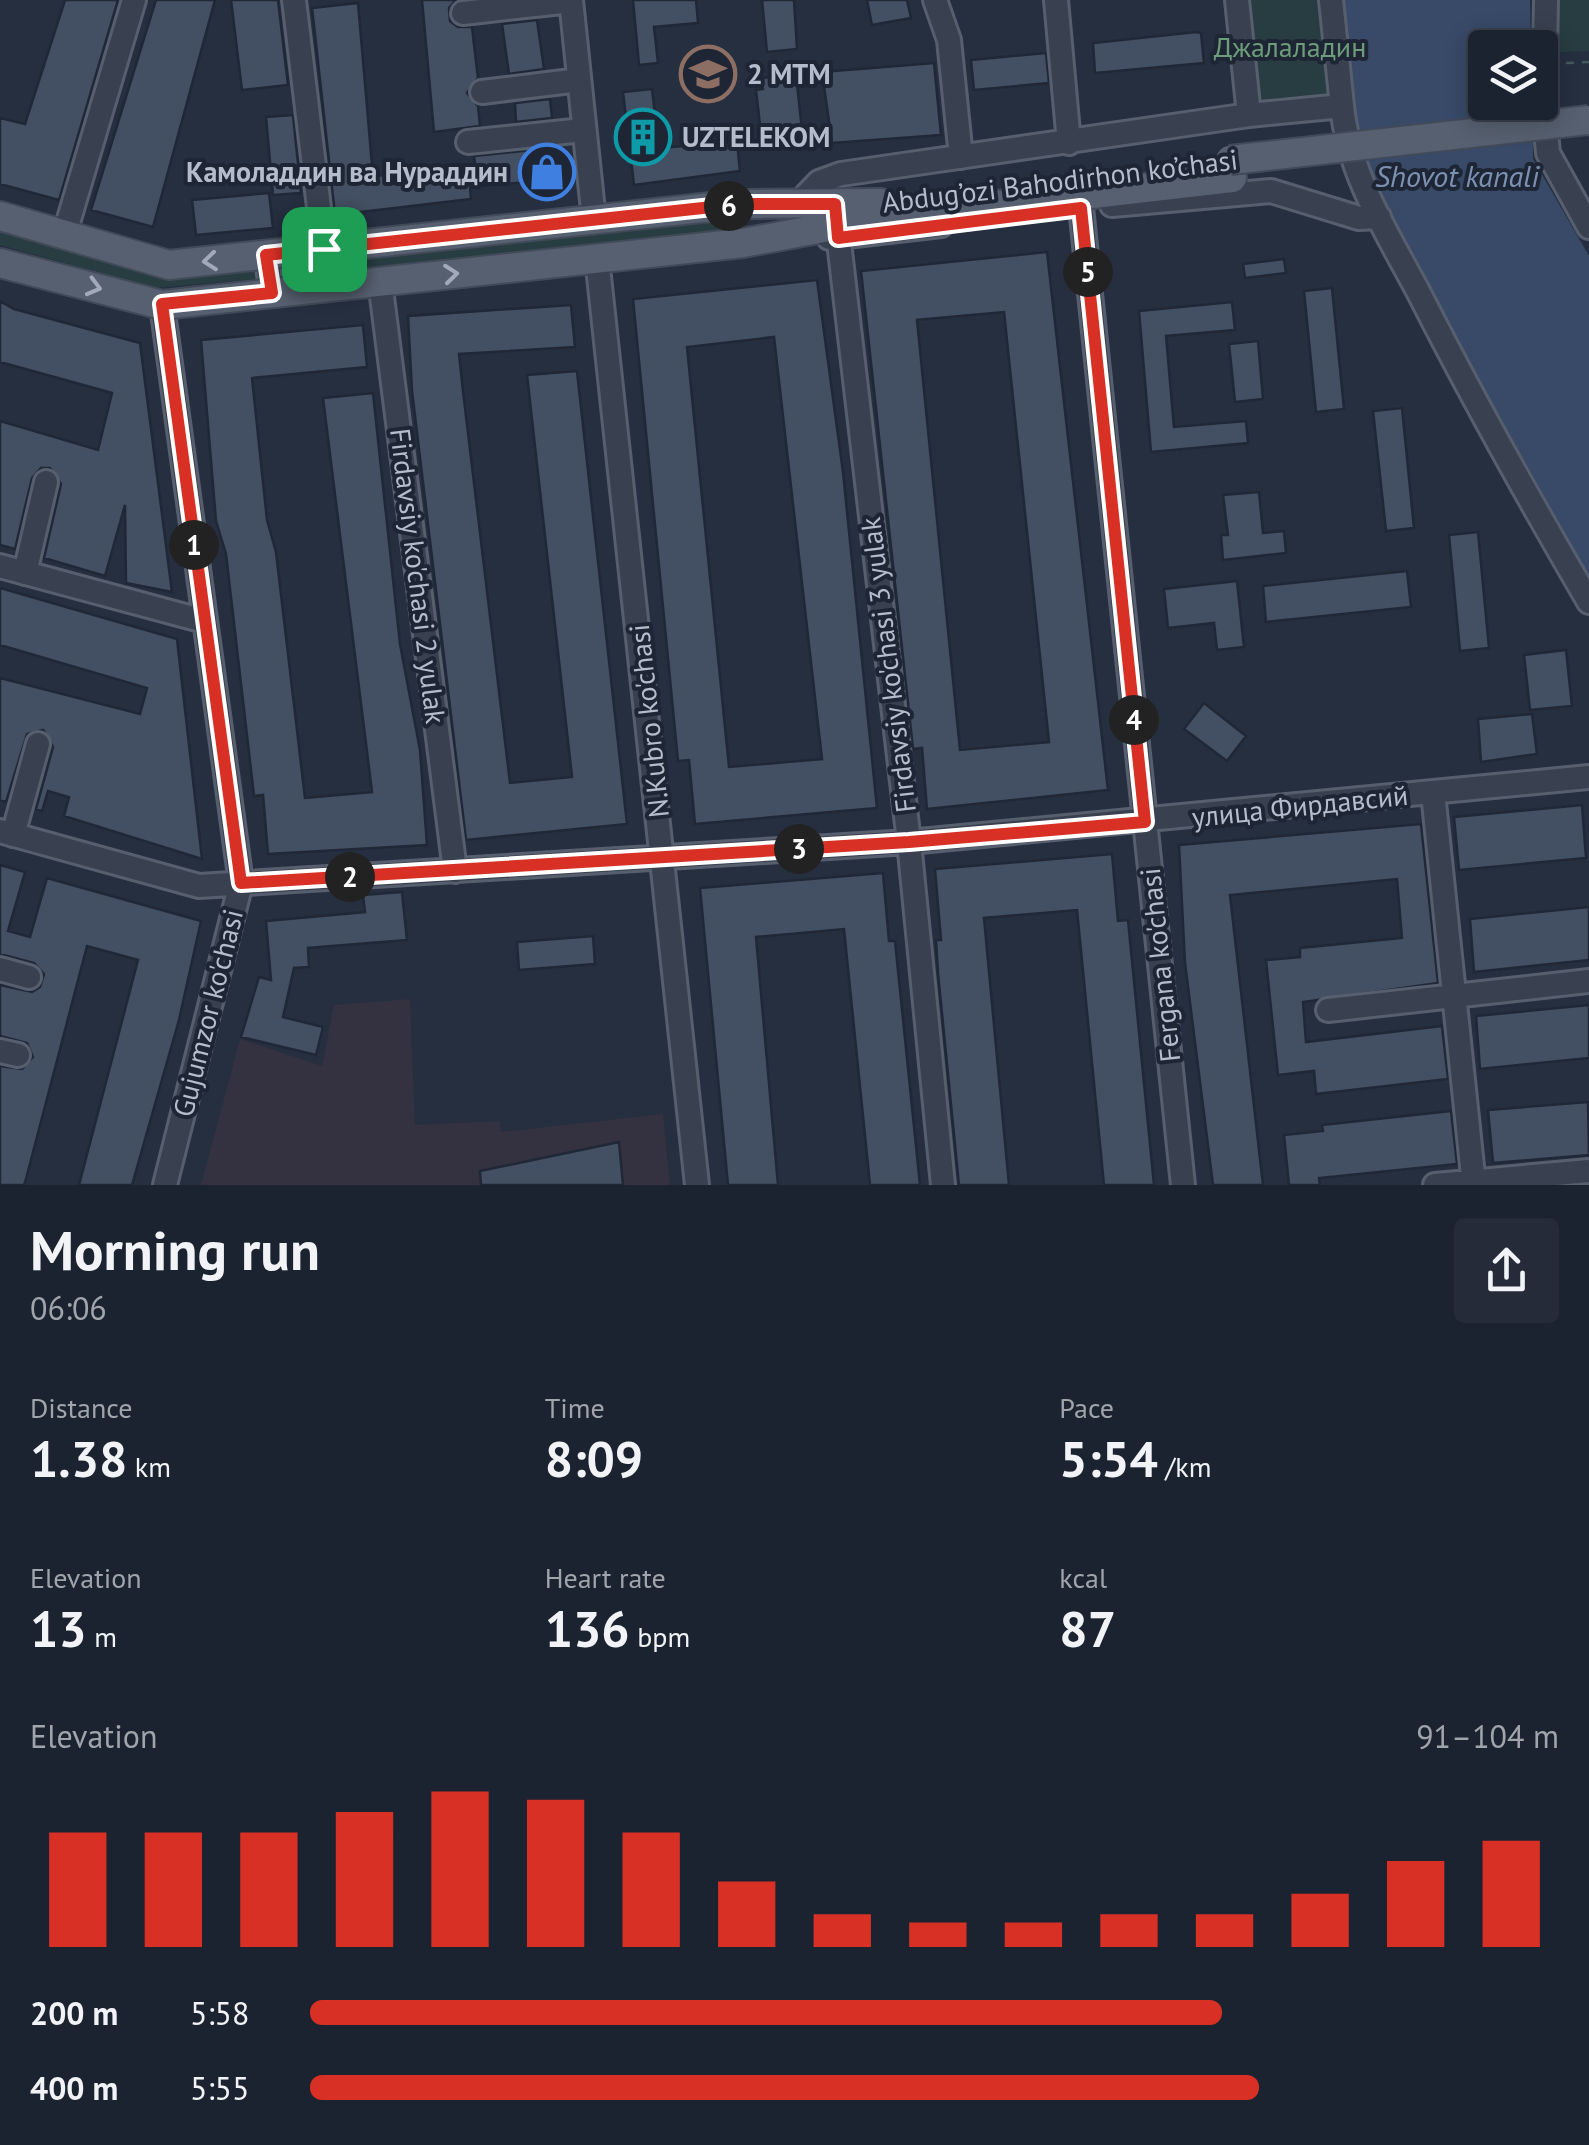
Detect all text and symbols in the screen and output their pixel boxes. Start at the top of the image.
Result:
park label: Джалаладин [1214,28,1366,65]
map controls [1468,30,1558,120]
button: layers [1468,30,1558,120]
school or university icon: 2 MTM [678,44,738,104]
place label: 2 MTM [747,55,831,92]
building icon: UZTELEKOM [613,107,673,167]
place label: UZTELEKOM [682,118,831,155]
street label: Abdug’ozi Bahodirhon ko’chasi [880,140,1240,221]
shop icon: Камоладдин ва Нураддин [517,142,577,202]
place label: Камоладдин ва Нураддин [186,153,508,190]
water label: Shovot kanali [1375,156,1540,195]
pin: 6 [704,181,754,231]
text: 6 [721,187,737,224]
pin [282,207,367,292]
icon: arrive [297,222,352,277]
pin: 5 [1063,247,1113,297]
one-way arrow [201,250,217,271]
text: 5 [1080,253,1096,290]
one-way arrow [443,263,459,285]
one-way arrow [85,275,102,296]
street label: Firdavsiy ko'chasi 2 yulak [382,426,455,726]
street label: Firdavsiy ko'chasi 3 yulak [851,515,924,815]
pin: 1 [169,520,219,570]
text: 1 [186,526,202,563]
street label: N.Kubro ko'chasi [620,622,677,820]
pin: 4 [1109,695,1159,745]
text: 4 [1126,701,1142,738]
street label: улица Фирдавсий [1190,776,1410,835]
pin: 3 [774,824,824,874]
text: 3 [791,830,807,867]
pin: 2 [325,852,375,902]
text: 2 [342,858,358,895]
street label: Fergana ko'chasi [1131,866,1188,1064]
street label: Gujumzor ko'chasi [164,905,251,1121]
text: Morning run [30,1214,320,1285]
button: share [1454,1218,1559,1323]
text: 06:06 [30,1287,107,1329]
text: Distance [30,1389,133,1426]
text: Time [545,1389,605,1426]
text: Pace [1059,1389,1114,1426]
text: 1.38 [30,1426,127,1491]
text: 8:09 [545,1426,643,1491]
text: 5:54 [1059,1426,1158,1491]
text: km [127,1448,171,1485]
text: /km [1158,1448,1211,1485]
text: Elevation [30,1559,142,1596]
text: Heart rate [545,1559,666,1596]
text: kcal [1059,1559,1107,1596]
text: 13 [30,1596,87,1661]
text: 136 [545,1596,630,1661]
text: 87 [1059,1596,1116,1661]
text: m [87,1618,117,1655]
text: bpm [630,1618,690,1655]
text: Elevation [30,1715,157,1757]
text: 91–104 m [1416,1715,1559,1757]
text: 200 m [30,1992,118,2034]
text: 5:58 [190,1992,249,2034]
text: 400 m [30,2067,118,2109]
text: 5:55 [190,2067,249,2109]

